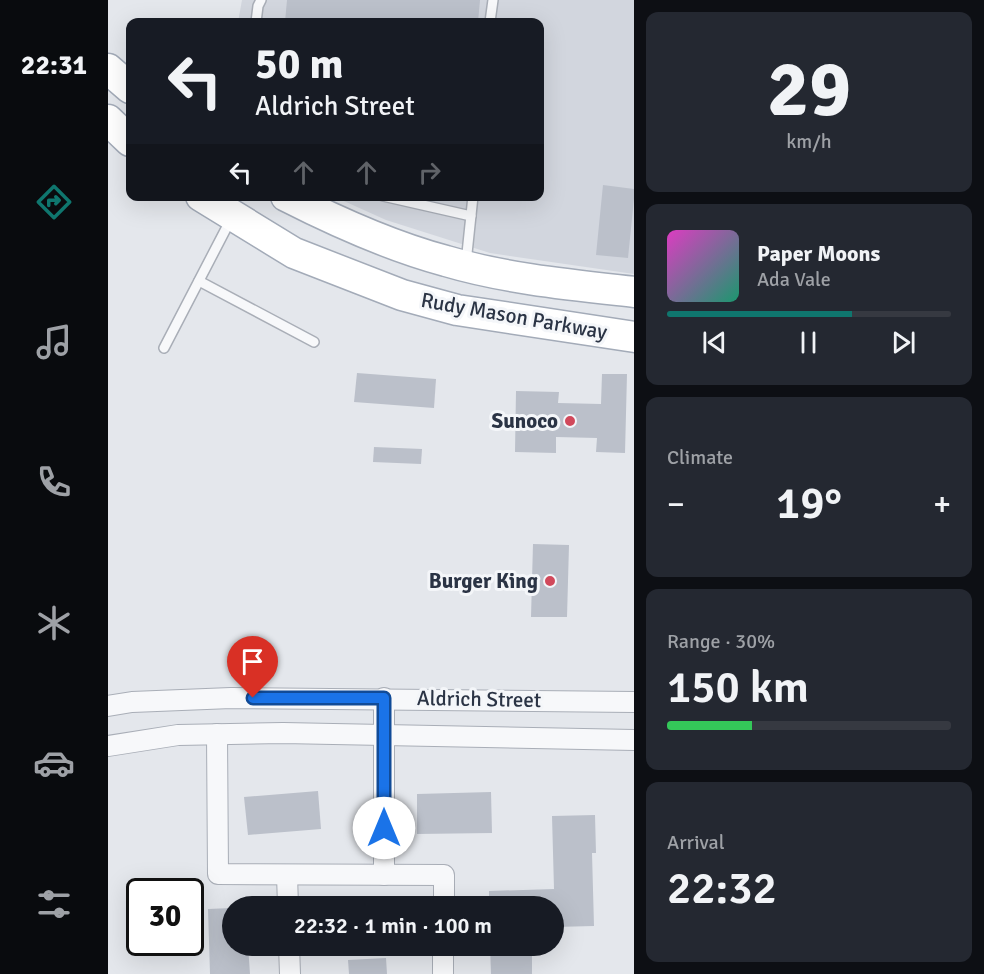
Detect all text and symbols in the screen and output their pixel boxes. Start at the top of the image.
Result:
text: 50 m [255,39,344,90]
icon: left [156,42,234,120]
text: 29 [767,42,851,138]
text: 22:31 [21,49,87,82]
text: Aldrich Street [255,90,415,123]
text: km/h [786,129,832,154]
icon: left [224,156,257,189]
icon: ahead [287,156,320,189]
icon: ahead [350,156,383,189]
icon: right [413,156,446,189]
icon: directions [33,181,75,223]
text: Paper Moons [757,240,880,267]
text: Ada Vale [757,267,831,292]
street label: Rudy Mason Parkway [419,287,609,345]
icon: music [33,321,75,363]
icon: previous [698,326,731,359]
icon: pause [792,326,825,359]
icon: next [887,326,920,359]
place label: Sunoco [492,408,558,434]
marker: Sunoco [563,414,577,428]
text: Climate [667,445,733,470]
icon: phone [33,461,75,503]
text: 19° [776,476,842,531]
text: − [667,484,685,525]
text: + [933,484,951,525]
place label: Burger King [429,568,538,594]
marker: Burger King [543,574,557,588]
icon: climate [33,602,75,644]
text: Range · 30% [667,629,775,654]
pin [227,636,278,698]
icon: arrive [236,645,269,678]
text: 150 km [667,660,809,715]
street label: Aldrich Street [417,685,541,713]
icon: car [33,742,75,784]
position arrow [352,796,416,860]
text: Arrival [667,830,725,855]
text: 22:32 [667,861,777,916]
speed limit sign: 30 [126,878,204,956]
icon: filters [33,883,75,925]
text: 22:32 · 1 min · 100 m [294,912,492,939]

